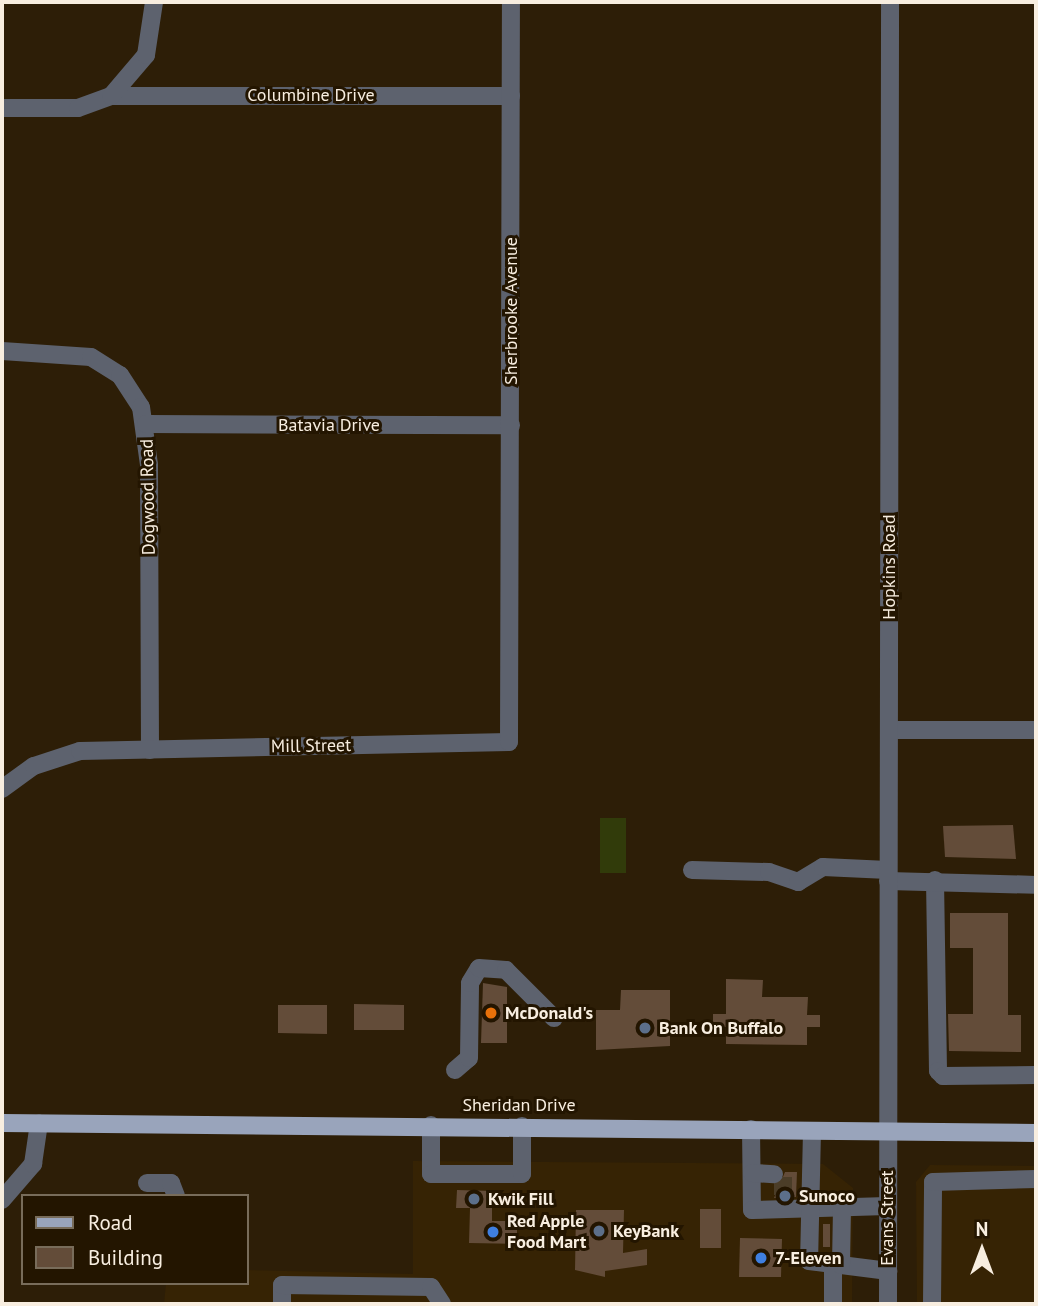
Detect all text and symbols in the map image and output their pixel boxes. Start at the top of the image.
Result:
street label: Columbine Drive [247,84,375,106]
street label: Sherbrooke Avenue [500,237,522,385]
street label: Batavia Drive [278,414,380,436]
street label: Dogwood Road [136,439,160,555]
street label: Hopkins Road [878,514,900,620]
street label: Mill Street [271,735,351,757]
place label: McDonald's [505,1002,593,1024]
marker: McDonald's [483,1005,499,1021]
place label: Bank On Buffalo [659,1017,784,1039]
marker: Bank On Buffalo [637,1020,653,1036]
street label: Sheridan Drive [462,1094,576,1116]
street label: Evans Street [876,1170,898,1266]
place label: Sunoco [799,1185,855,1207]
place label: Kwik Fill [488,1188,554,1210]
marker: Sunoco [777,1188,793,1204]
marker: Kwik Fill [466,1191,482,1207]
legend [21,1194,248,1285]
text: Road [88,1209,132,1236]
place label: Red Apple Food Mart [507,1211,586,1254]
north arrow [947,1215,1017,1285]
text: N [976,1217,988,1241]
place label: KeyBank [613,1220,679,1242]
marker: KeyBank [591,1223,607,1239]
marker: Red Apple Food Mart [485,1224,501,1240]
text: Building [88,1244,163,1271]
place label: 7-Eleven [775,1247,842,1269]
marker: 7-Eleven [753,1250,769,1266]

